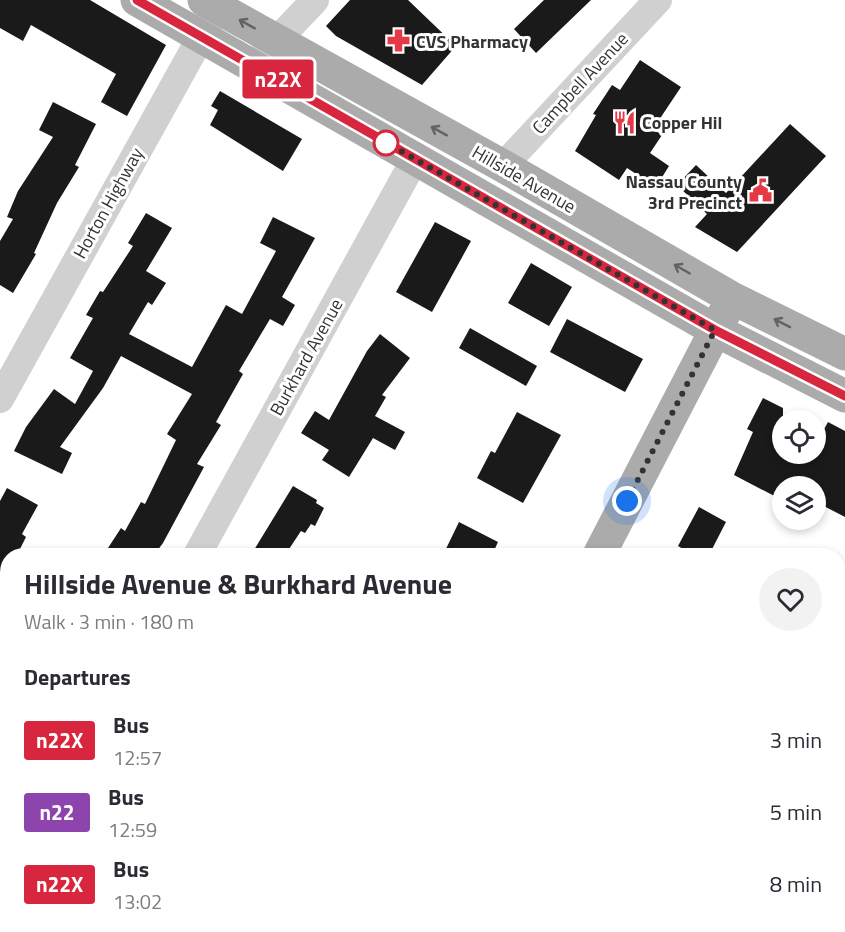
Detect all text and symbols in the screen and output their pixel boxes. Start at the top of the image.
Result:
one-way arrow [239,18,256,30]
street label: Campbell Avenue [526,26,634,140]
pharmacy icon: CVS Pharmacy [385,28,411,54]
place label: CVS Pharmacy [416,28,528,55]
line badge: n22X [236,60,320,98]
text: n22X [254,63,302,95]
restaurant icon: Copper Hil [611,109,637,135]
place label: Copper Hil [642,109,722,136]
one-way arrow [431,125,448,137]
unlabelled marker [373,130,399,156]
street label: Hillside Avenue [467,138,581,220]
street label: Horton Highway [66,142,150,264]
place label: Nassau County 3rd Precinct [626,168,742,216]
public building icon: Nassau County 3rd Precinct [747,178,773,204]
one-way arrow [673,263,691,274]
street label: Burkhard Avenue [263,294,349,420]
one-way arrow [773,317,791,328]
map controls [772,410,826,530]
button: locate [772,410,826,464]
button: layers [772,476,826,530]
your location [612,486,642,516]
text: Hillside Avenue & Burkhard Avenue [24,562,452,605]
button: heart [759,568,822,631]
text: Walk · 3 min · 180 m [24,606,194,637]
text: Departures [24,660,131,694]
text: Bus [113,708,149,742]
text: 3 min [770,723,822,757]
text: n22X [36,724,83,756]
text: 12:57 [113,742,162,773]
text: Bus [108,780,144,814]
text: 5 min [770,795,822,829]
text: n22 [39,796,75,828]
text: 12:59 [108,814,157,845]
text: Bus [113,852,149,886]
text: 8 min [770,867,822,901]
text: n22X [36,868,83,900]
text: 13:02 [113,886,162,917]

